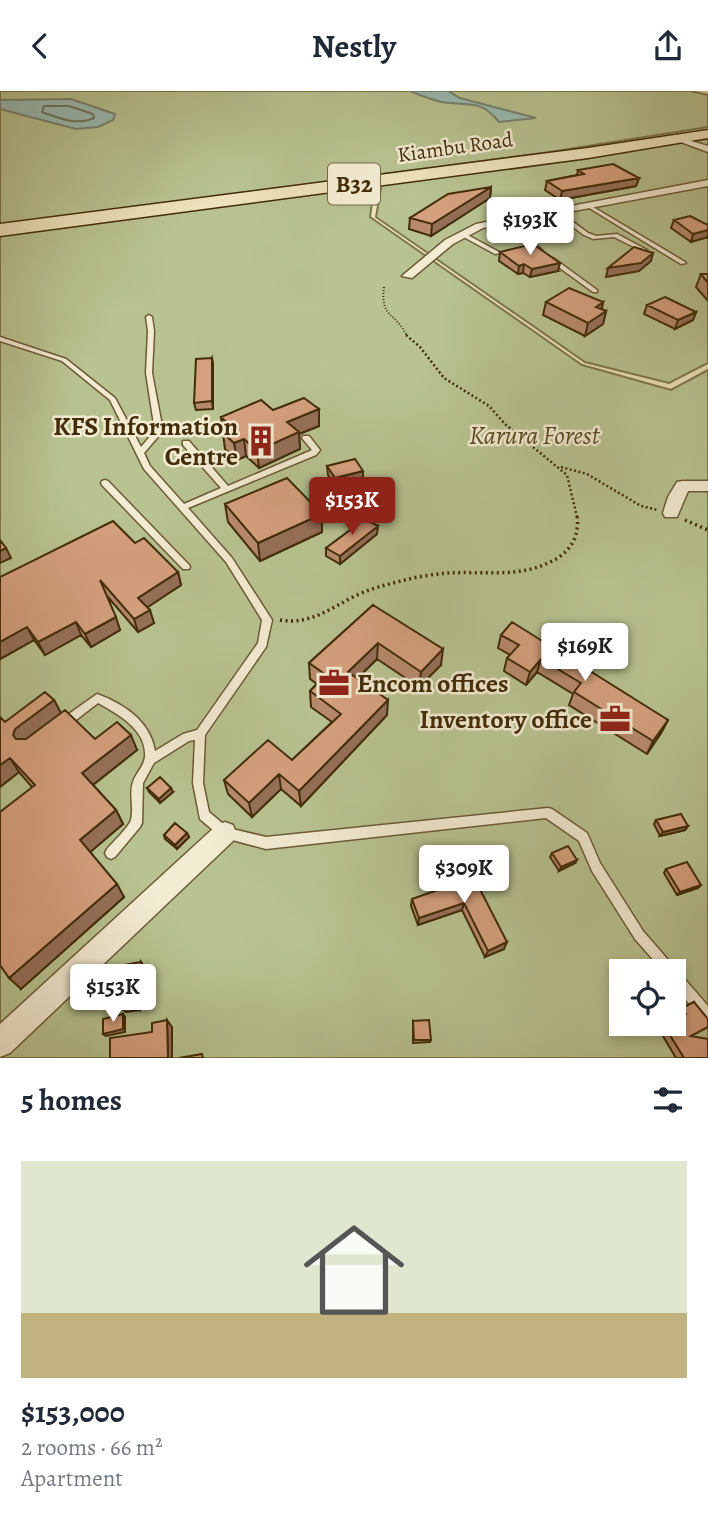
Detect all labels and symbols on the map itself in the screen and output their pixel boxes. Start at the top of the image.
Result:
street label: Kiambu Road [395,125,515,169]
road number: B32 [328,163,380,205]
pin: $193K [481,197,579,257]
place label: KFS Information Centre [53,409,238,474]
park label: Karura Forest [469,418,601,453]
building icon: KFS Information Centre [244,424,278,458]
pin: $153K [303,477,401,537]
pin: $169K [536,623,634,683]
office icon: Encom offices [317,666,351,700]
place label: Encom offices [357,666,509,701]
place label: Inventory office [420,702,592,737]
office icon: Inventory office [598,702,632,736]
pin: $309K [415,845,513,905]
pin: $153K [64,965,162,1024]

